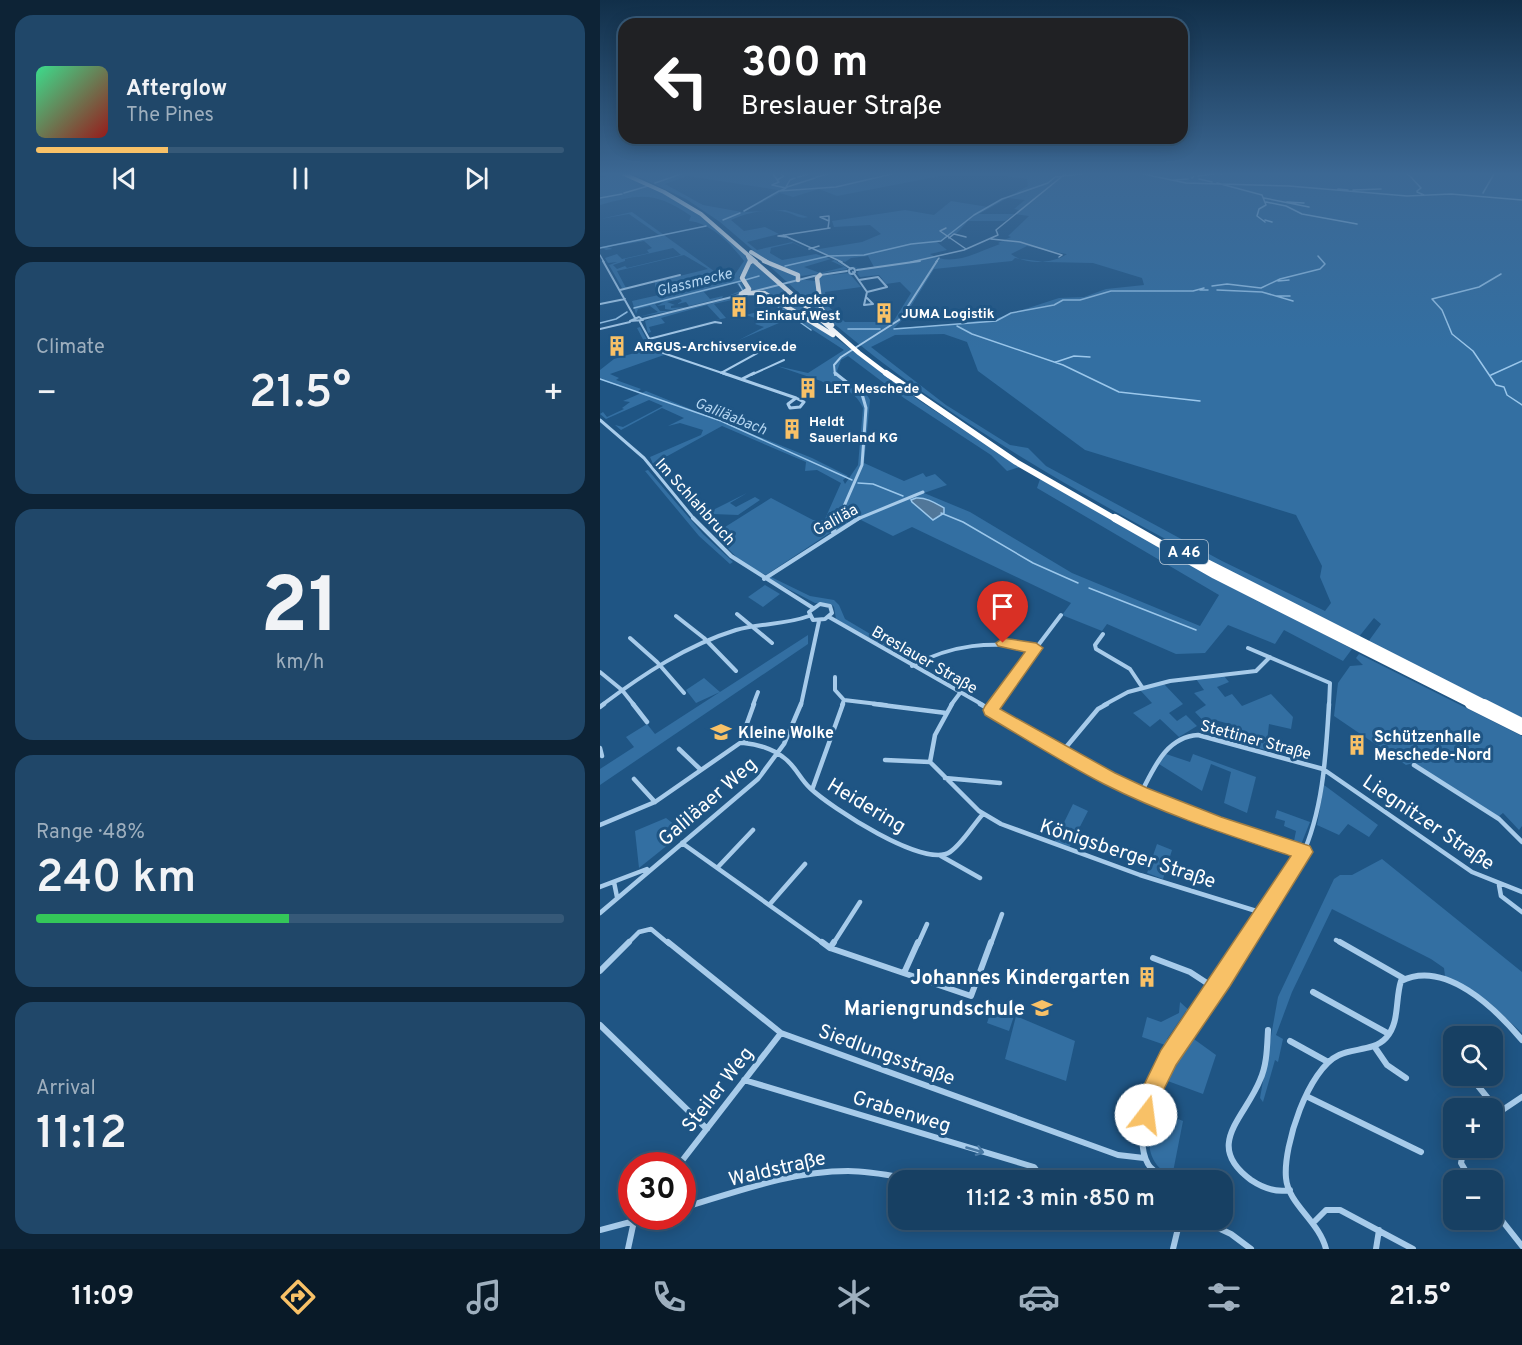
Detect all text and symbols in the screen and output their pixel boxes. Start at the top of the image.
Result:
text: 300 m [741,38,868,91]
icon: left [642,42,720,120]
text: Afterglow [126,76,227,103]
text: Breslauer Straße [741,90,942,124]
text: The Pines [126,103,214,129]
icon: previous [108,162,141,195]
icon: pause [284,162,317,195]
icon: next [460,162,493,195]
water label: Glassmecke [655,265,734,302]
place label: Dachdecker Einkauf West [756,292,840,325]
building icon: Dachdecker Einkauf West [727,295,751,319]
building icon: JUMA Logistik [872,301,896,325]
place label: JUMA Logistik [901,306,995,323]
building icon: ARGUS-Archivservice.de [605,334,629,358]
text: Climate [36,335,105,361]
place label: ARGUS-Archivservice.de [634,339,797,356]
text: 21.5° [249,366,351,423]
text: − [36,374,57,416]
text: + [543,374,564,416]
building icon: LET Meschede [796,376,820,400]
place label: LET Meschede [825,381,919,398]
water label: Galiläabach [692,394,769,440]
place label: Heldt Sauerland KG [809,414,898,447]
building icon: Heldt Sauerland KG [780,417,804,441]
street label: Im Schlahbruch [650,455,739,550]
street label: Galiläa [810,500,862,541]
road number: A 46 [1160,540,1208,564]
text: 21 [261,561,339,660]
pin [977,581,1028,643]
icon: arrive [986,590,1019,623]
street label: Breslauer Straße [867,622,981,699]
text: km/h [276,650,324,676]
street label: Stettiner Straße [1198,717,1313,765]
school or university icon: Kleine Wolke [709,720,733,744]
place label: Kleine Wolke [738,724,834,744]
place label: Schützenhalle Meschede-Nord [1374,728,1492,766]
building icon: Schützenhalle Meschede-Nord [1345,733,1369,757]
street label: Galiläaer Weg [653,752,763,853]
street label: Liegnitzer Straße [1357,770,1499,878]
street label: Heidering [822,773,910,840]
street label: Königsberger Straße [1036,814,1219,896]
text: Range · 48% [36,820,145,846]
text: 240 km [36,851,196,908]
building icon: Johannes Kindergarten [1135,965,1159,989]
place label: Johannes Kindergarten [910,966,1130,992]
school or university icon: Mariengrundschule [1030,996,1054,1020]
place label: Mariengrundschule [844,997,1025,1023]
street label: Siedlungsstraße [814,1019,958,1093]
map controls [1443,1026,1503,1230]
button: search [1443,1026,1503,1086]
street label: Steiler Weg [677,1042,760,1138]
text: Arrival [36,1076,96,1102]
position arrow [1114,1083,1178,1147]
street label: Grabenweg [849,1086,954,1140]
button: + [1443,1098,1503,1158]
text: 11:12 [36,1107,127,1164]
one-way arrow [965,1145,984,1156]
street label: Waldstraße [726,1146,829,1194]
speed limit sign: 30 [618,1152,696,1230]
button: − [1443,1170,1503,1230]
text: 11:12 · 3 min · 850 m [966,1186,1155,1213]
icon: directions [277,1276,319,1318]
icon: music [463,1276,505,1318]
icon: phone [648,1276,690,1318]
icon: climate [833,1276,875,1318]
icon: car [1018,1276,1060,1318]
icon: filters [1203,1276,1245,1318]
text: 11:09 [72,1280,134,1314]
text: 21.5° [1389,1280,1450,1314]

